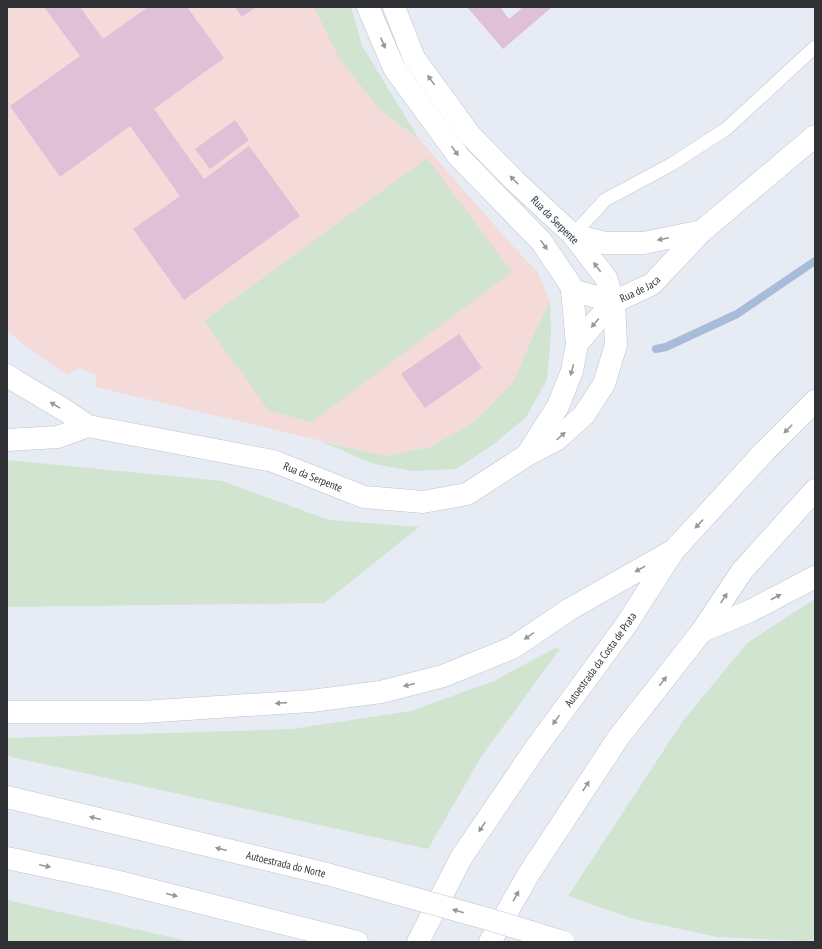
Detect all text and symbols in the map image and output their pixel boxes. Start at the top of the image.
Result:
one-way arrow [380,37,386,48]
one-way arrow [427,75,435,86]
one-way arrow [450,145,459,156]
one-way arrow [509,175,519,185]
street label: Rua da Serpente [528,193,582,247]
one-way arrow [657,237,670,243]
one-way arrow [540,240,548,250]
one-way arrow [593,262,602,273]
street label: Rua de Jaca [617,273,663,305]
one-way arrow [590,317,599,328]
one-way arrow [568,364,574,376]
one-way arrow [49,401,61,408]
one-way arrow [783,424,793,434]
one-way arrow [556,431,566,440]
street label: Rua da Serpente [281,459,345,495]
one-way arrow [694,519,703,529]
one-way arrow [634,566,646,572]
one-way arrow [720,593,728,603]
one-way arrow [770,594,782,600]
street label: Autoestrada da Costa de Prata [561,610,639,710]
one-way arrow [524,632,534,640]
one-way arrow [658,676,667,687]
one-way arrow [403,682,416,688]
one-way arrow [275,699,287,706]
one-way arrow [552,715,560,725]
one-way arrow [582,781,590,791]
one-way arrow [89,815,101,821]
one-way arrow [478,822,486,832]
one-way arrow [215,845,227,851]
street label: Autoestrada do Norte [245,848,328,881]
one-way arrow [39,864,51,870]
one-way arrow [513,890,520,902]
one-way arrow [166,893,178,899]
one-way arrow [451,908,463,914]

